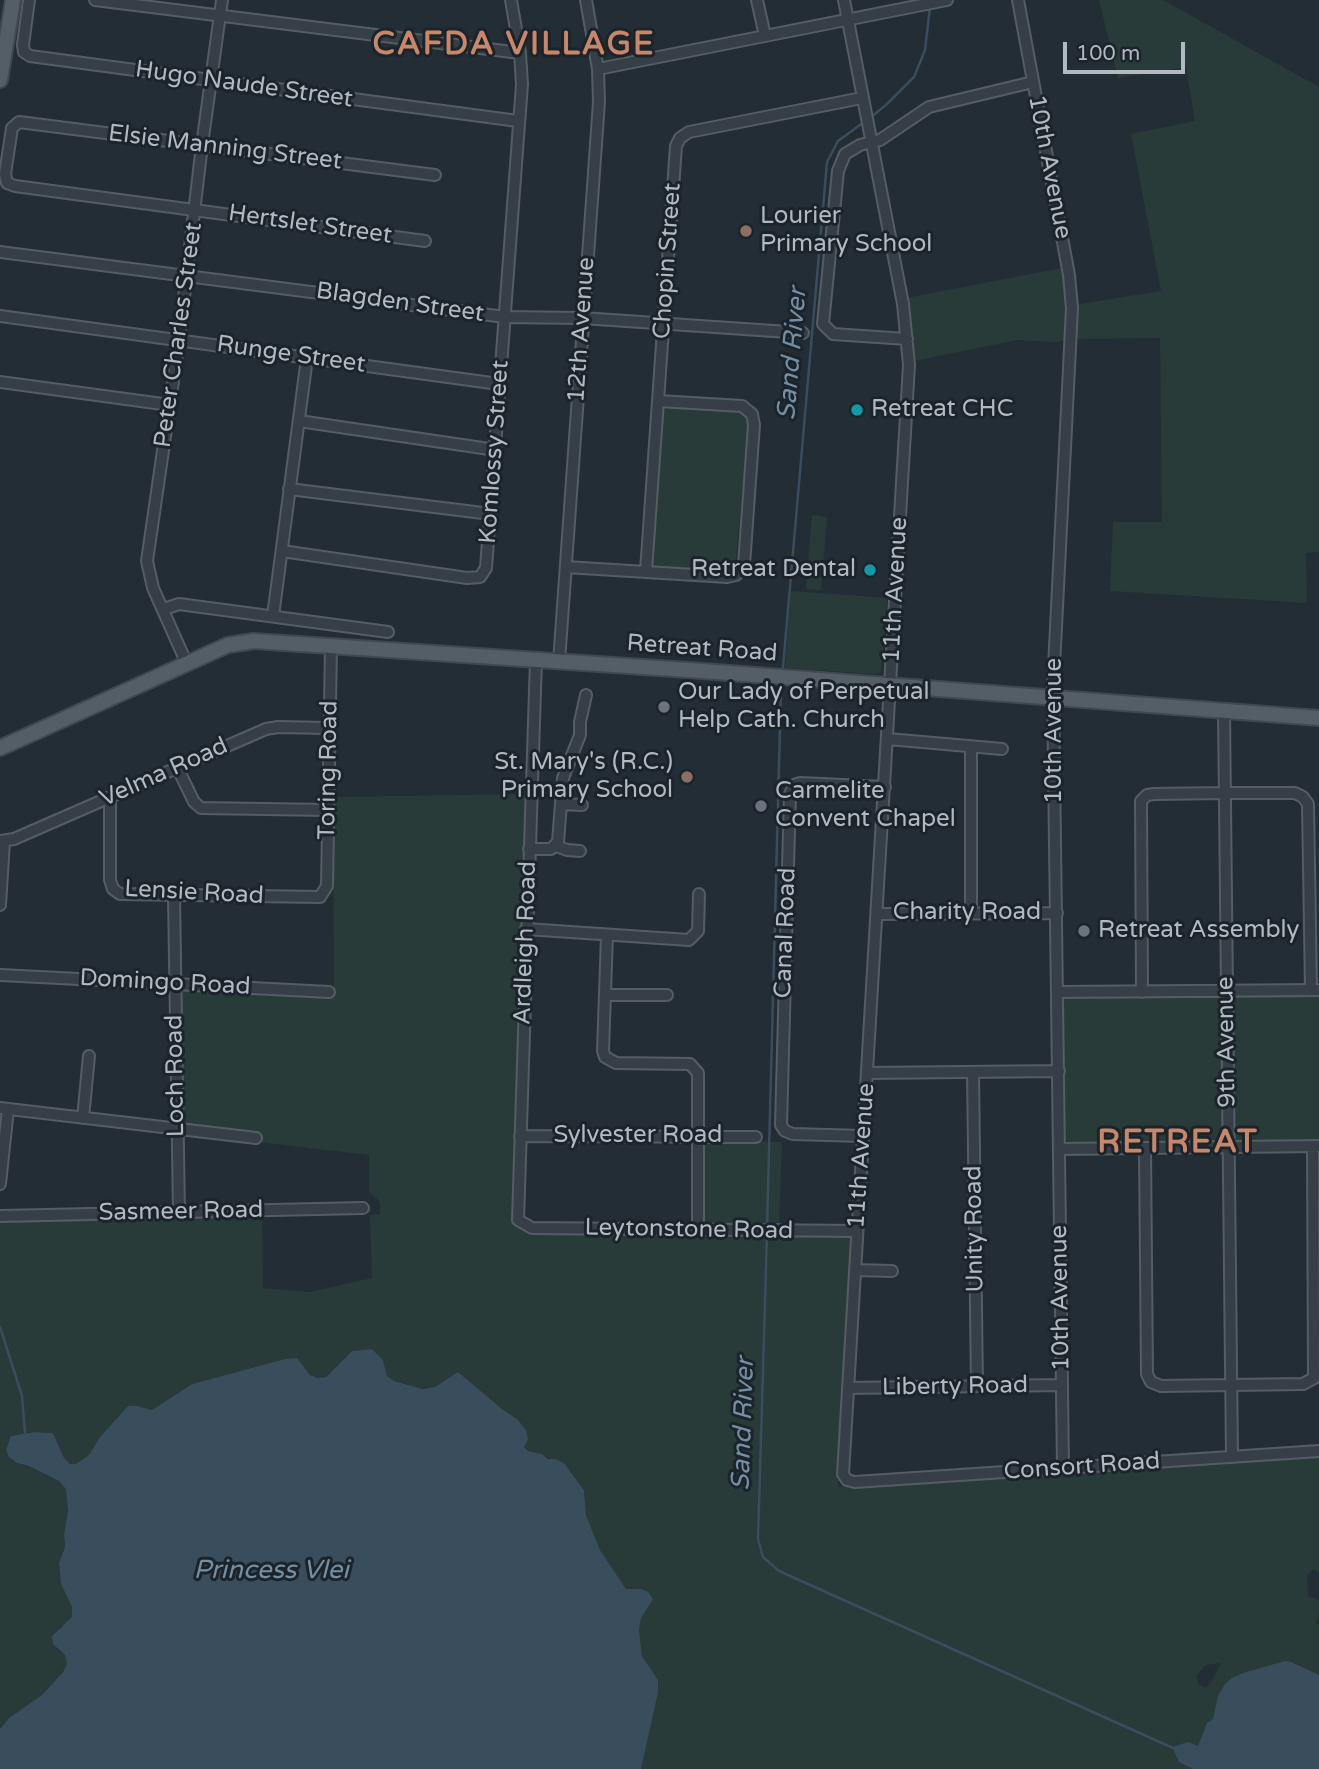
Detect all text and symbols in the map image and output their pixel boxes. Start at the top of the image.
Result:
district label: CAFDA VILLAGE [374,27,654,65]
scale bar [1067,28,1190,72]
text: 100 m [1076,41,1140,66]
street label: Hugo Naude Street [133,55,355,115]
street label: 10th Avenue [1021,93,1077,241]
street label: Elsie Manning Street [107,119,343,177]
street label: Chopin Street [648,182,688,340]
street label: Hertslet Street [226,199,394,251]
place label: Lourier Primary School [760,203,932,259]
street label: Peter Charles Street [149,220,209,450]
marker: Lourier Primary School [738,223,754,239]
street label: 12th Avenue [563,256,601,404]
street label: Blagden Street [314,277,486,329]
water label: Sand River [772,286,814,422]
street label: Runge Street [215,330,367,380]
street label: Komlossy Street [474,359,516,545]
place label: Retreat CHC [871,396,1013,424]
marker: Retreat CHC [849,402,865,418]
street label: 11th Avenue [878,516,914,664]
place label: Retreat Dental [691,556,856,584]
marker: Retreat Dental [862,562,878,578]
street label: Retreat Road [626,629,778,669]
street label: 10th Avenue [1041,658,1069,804]
place label: Our Lady of Perpetual Help Cath. Church [678,679,929,735]
marker: Our Lady of Perpetual Help Cath. Church [656,699,672,715]
street label: Toring Road [313,700,345,840]
street label: Velma Road [96,732,232,814]
place label: St. Mary's (R.C.) Primary School [494,749,673,805]
marker: St. Mary's (R.C.) Primary School [679,769,695,785]
place label: Carmelite Convent Chapel [775,778,956,834]
marker: Carmelite Convent Chapel [753,798,769,814]
street label: Ardleigh Road [509,861,543,1025]
street label: Canal Road [769,867,803,999]
street label: Lensie Road [124,875,264,911]
street label: Charity Road [893,899,1041,927]
place label: Retreat Assembly [1098,917,1299,945]
marker: Retreat Assembly [1076,923,1092,939]
street label: Domingo Road [79,964,251,1002]
street label: 9th Avenue [1211,976,1243,1108]
street label: Loch Road [161,1015,191,1137]
street label: 11th Avenue [843,1082,881,1230]
street label: Sylvester Road [554,1122,722,1150]
district label: RETREAT [1098,1125,1258,1163]
street label: Unity Road [959,1165,991,1293]
street label: Sasmeer Road [98,1196,264,1228]
street label: Leytonstone Road [584,1214,794,1246]
street label: 10th Avenue [1045,1225,1077,1371]
water label: Sand River [726,1357,762,1491]
street label: Liberty Road [882,1371,1028,1403]
street label: Consort Road [1003,1447,1161,1487]
water label: Princess Vlei [193,1555,349,1587]

